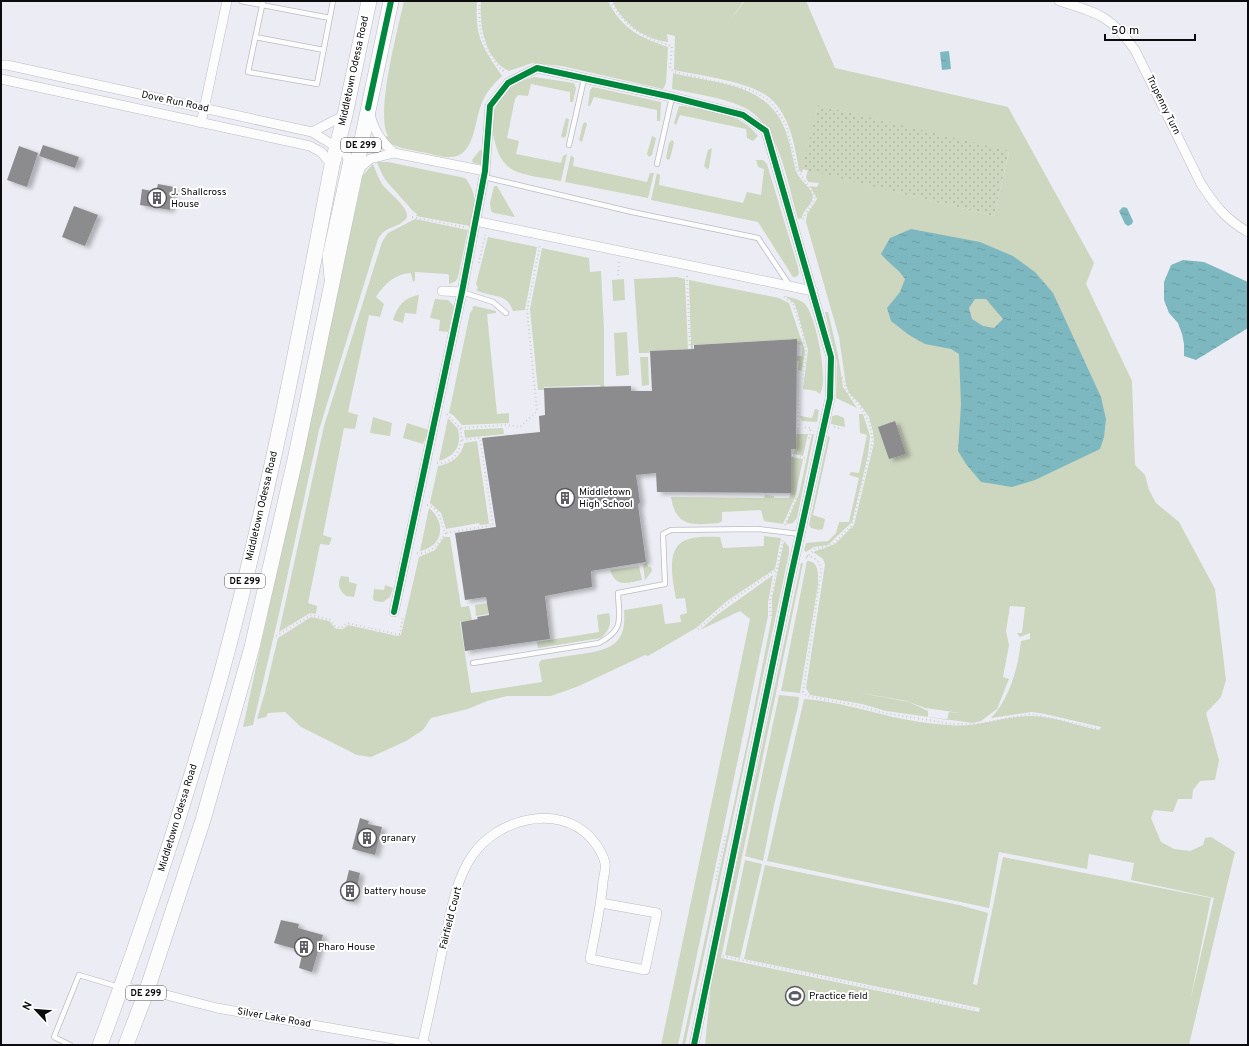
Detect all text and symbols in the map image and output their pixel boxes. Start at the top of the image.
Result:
street label: Middletown Odessa Road [336,15,372,127]
scale bar [1105,16,1195,42]
text: 50 m [1111,23,1139,39]
street label: Trupenny Turn [1143,73,1183,137]
street label: Dove Run Road [140,89,210,115]
road number: DE 299 [341,138,381,152]
place label: J. Shallcross House [171,186,227,211]
building icon: J. Shallcross House [146,187,168,209]
street label: Middletown Odessa Road [243,450,281,562]
place label: Middletown High School [579,486,633,511]
building icon: Middletown High School [554,487,576,509]
road number: DE 299 [225,574,265,588]
street label: Middletown Odessa Road [155,762,201,874]
building icon: granary [356,827,378,849]
place label: granary [381,832,416,845]
building icon: battery house [339,880,361,902]
place label: battery house [364,885,426,898]
street label: Fairfield Court [437,885,465,951]
building icon: Pharo House [293,936,315,958]
place label: Pharo House [318,941,375,954]
sports icon: Practice field [784,985,806,1007]
road number: DE 299 [126,986,166,1000]
north arrow [16,990,56,1030]
place label: Practice field [809,990,868,1003]
text: N [20,999,36,1013]
street label: Silver Lake Road [236,1005,312,1031]

